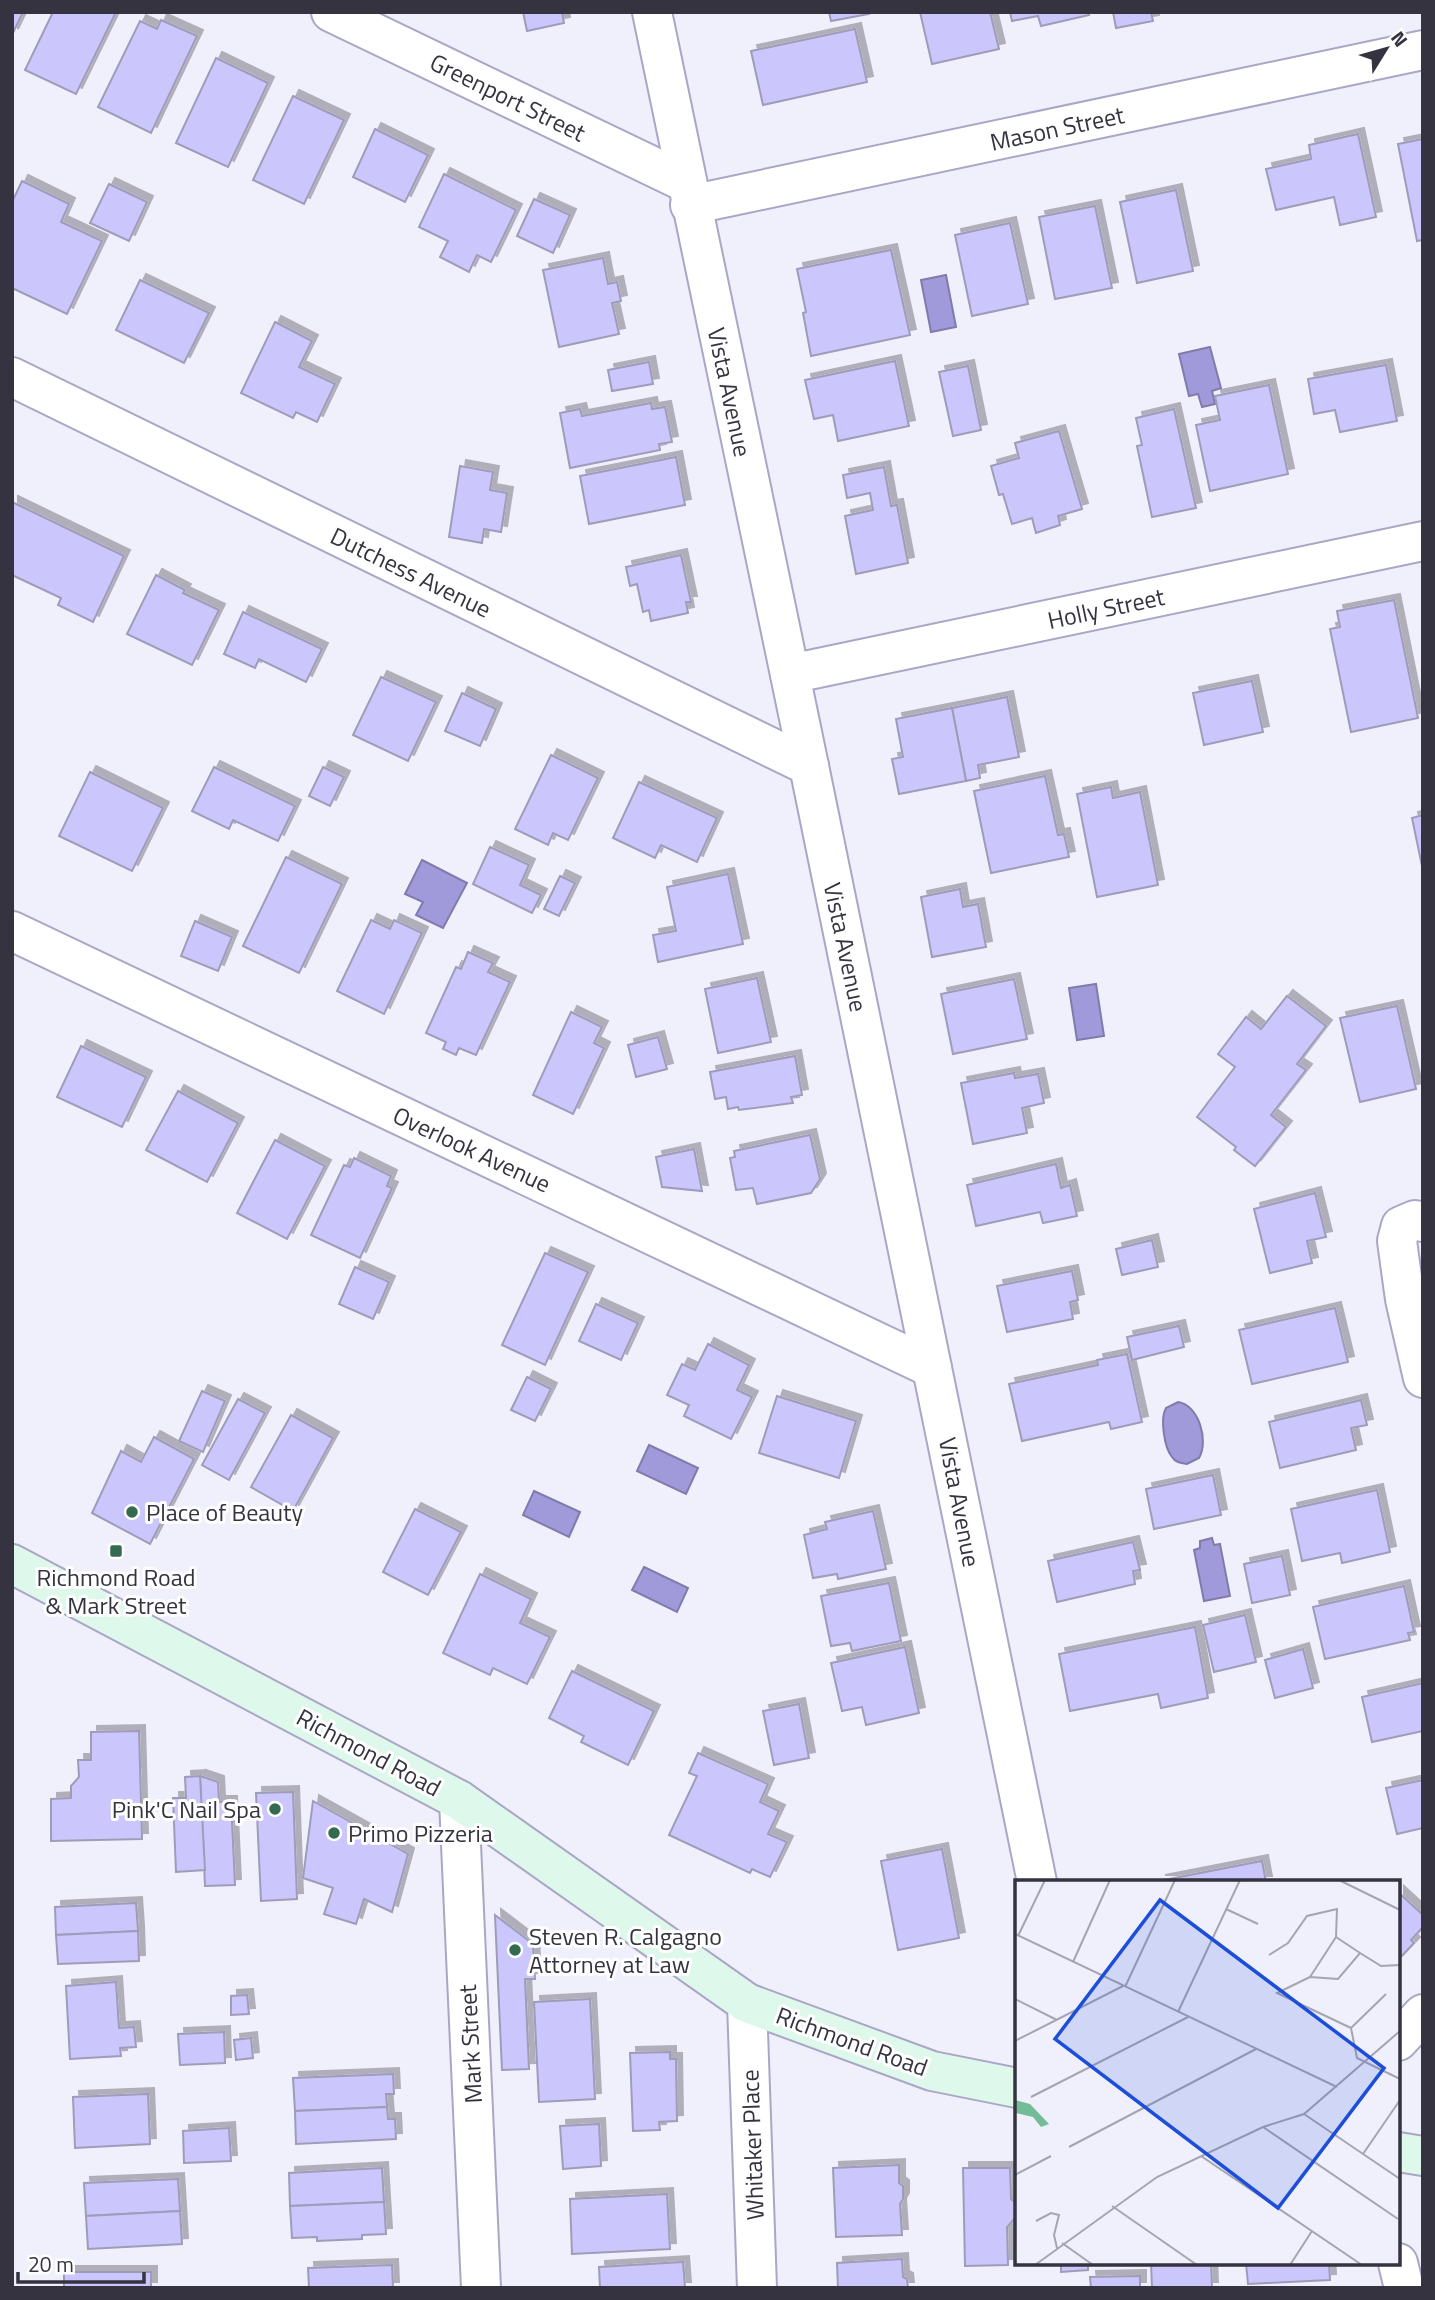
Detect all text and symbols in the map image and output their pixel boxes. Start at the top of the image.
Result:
north arrow [1351,14,1421,84]
text: N [1384,24,1416,52]
street label: Greenport Street [424,44,592,151]
street label: Mason Street [987,96,1128,160]
street label: Vista Avenue [699,324,761,460]
street label: Dutchess Avenue [325,518,497,626]
street label: Holly Street [1044,578,1168,638]
street label: Vista Avenue [815,879,877,1015]
street label: Overlook Avenue [387,1097,557,1201]
street label: Vista Avenue [930,1434,990,1570]
place label: Place of Beauty [146,1494,304,1530]
marker: Place of Beauty [124,1504,140,1520]
marker: Richmond Road & Mark Street [108,1543,124,1559]
place label: Richmond Road & Mark Street [37,1559,195,1623]
street label: Richmond Road [290,1699,448,1805]
place label: Pink'C Nail Spa [112,1791,261,1827]
marker: Pink'C Nail Spa [267,1801,283,1817]
place label: Primo Pizzeria [348,1815,493,1851]
marker: Primo Pizzeria [326,1825,342,1841]
inset map [1015,1880,1400,2265]
place label: Steven R. Calgagno Attorney at Law [529,1918,722,1982]
marker: Steven R. Calgagno Attorney at Law [507,1942,523,1958]
street label: Mark Street [449,1983,491,2104]
street label: Richmond Road [771,1997,933,2085]
street label: Whitaker Place [731,2069,773,2221]
scale bar [18,2240,144,2284]
text: 20 m [28,2248,74,2280]

